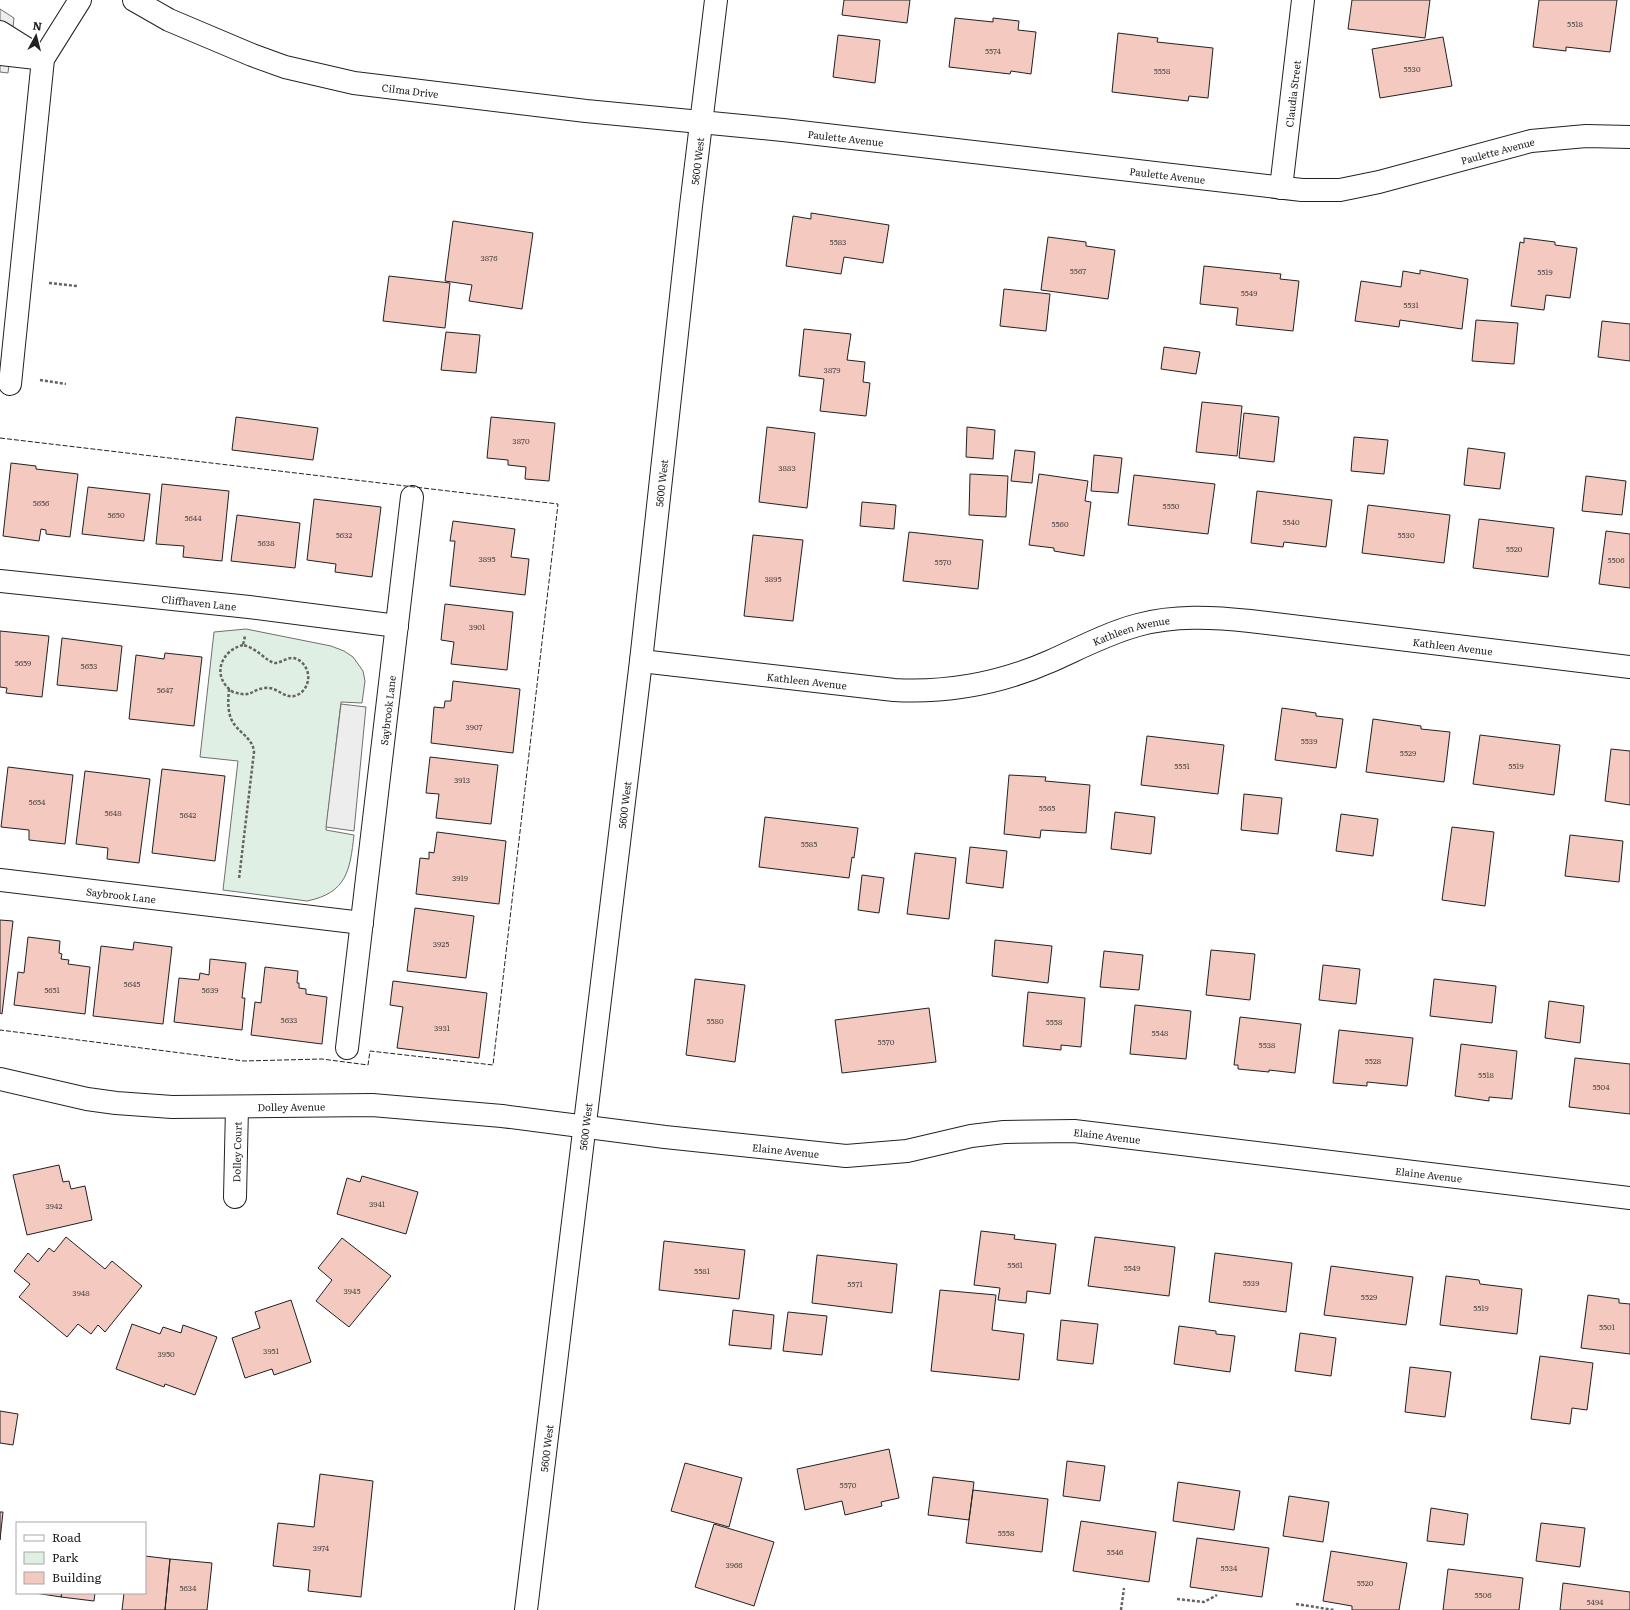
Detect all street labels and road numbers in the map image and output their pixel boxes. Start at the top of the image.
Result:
street label: Claudia Street [1281,59,1303,128]
street label: Cilma Drive [381,79,439,101]
street label: Paulette Avenue [807,125,884,149]
street label: Paulette Avenue [1459,133,1535,167]
street label: 5600 West [686,136,707,186]
street label: Paulette Avenue [1129,163,1206,186]
street label: 5600 West [651,459,671,507]
street label: Cliffhaven Lane [161,590,237,613]
street label: Kathleen Avenue [1090,612,1170,649]
street label: Kathleen Avenue [1412,633,1494,658]
street label: Kathleen Avenue [766,668,848,692]
street label: Saybrook Lane [375,675,398,746]
street label: 5600 West [613,780,634,829]
street label: Saybrook Lane [85,883,157,906]
street label: Dolley Avenue [257,1098,325,1114]
street label: 5600 West [574,1102,595,1151]
street label: Dolley Court [228,1121,244,1183]
street label: Elaine Avenue [1073,1124,1141,1146]
street label: Elaine Avenue [752,1139,820,1161]
street label: Elaine Avenue [1394,1162,1463,1185]
street label: 5600 West [535,1424,556,1473]

